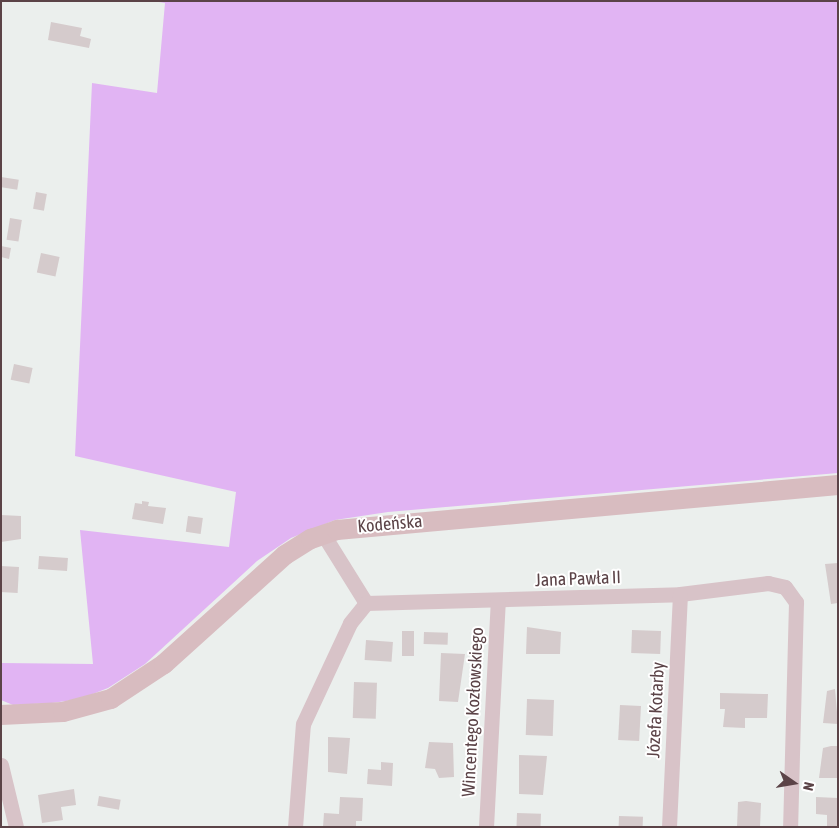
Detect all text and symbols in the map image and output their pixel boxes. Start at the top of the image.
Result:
street label: Kodeńska [357,510,423,538]
street label: Jana Pawła II [535,567,621,591]
street label: Wincentego Kozłowskiego [458,627,488,797]
street label: Józefa Kotarby [643,662,669,758]
north arrow [769,758,819,808]
text: N [800,781,817,792]

